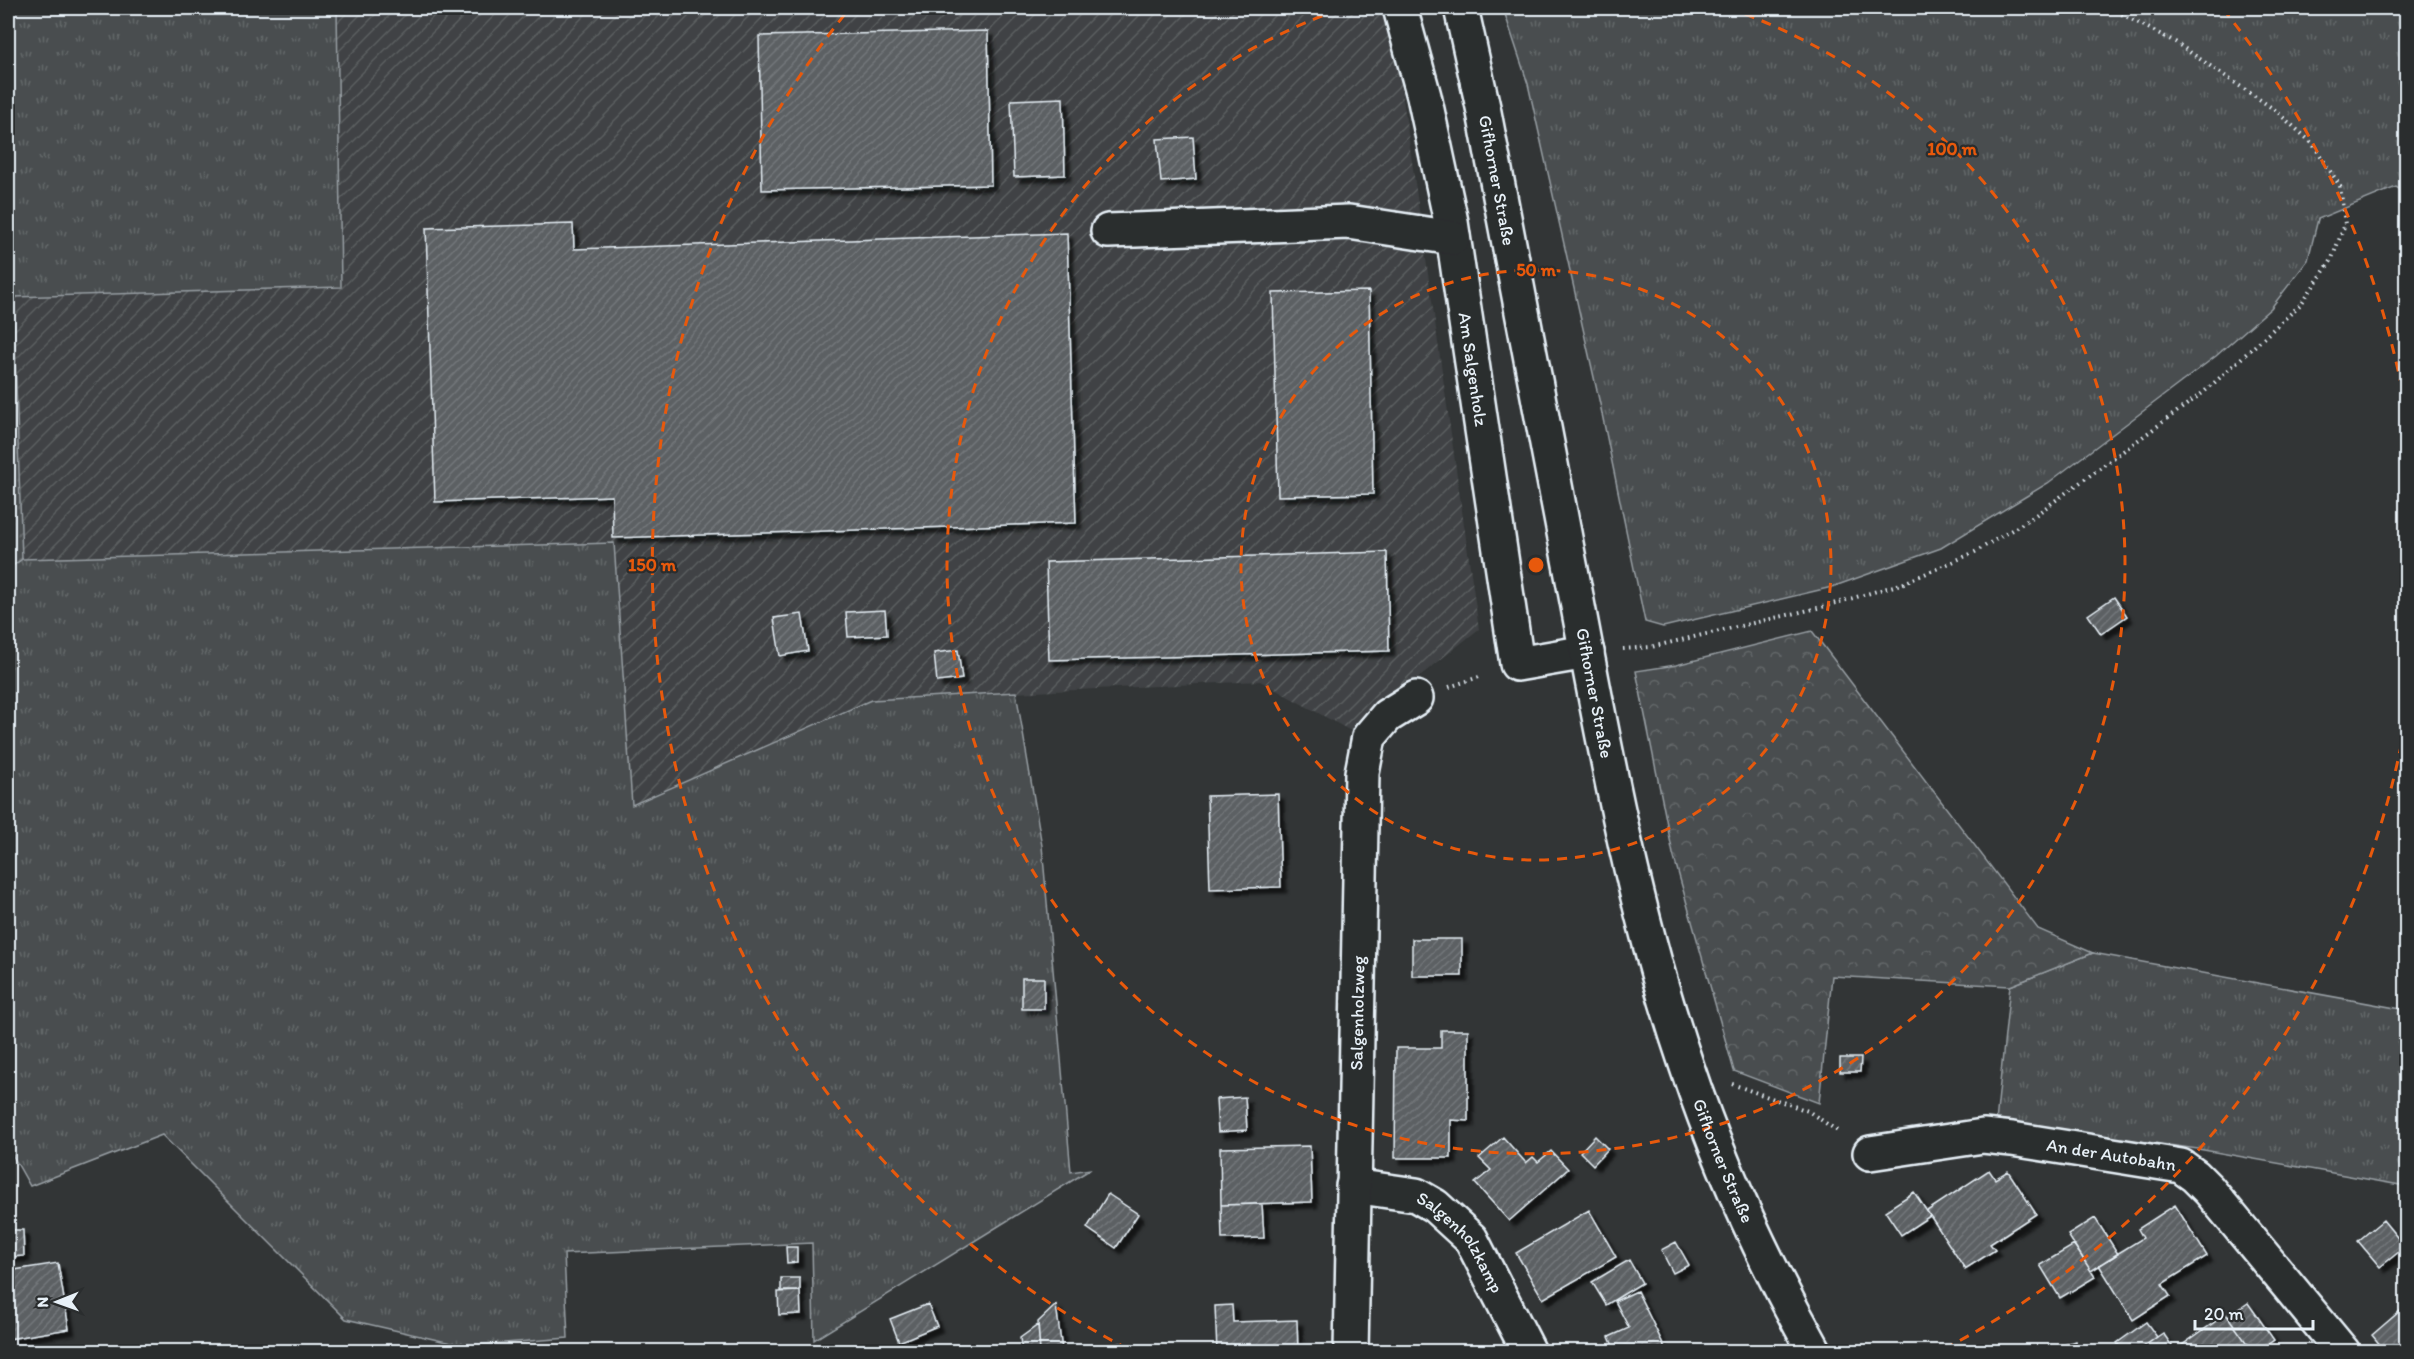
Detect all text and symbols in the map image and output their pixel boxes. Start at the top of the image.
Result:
street label: Gifhorner Straße [1474,113,1520,247]
text: 100 m [1927,138,1978,160]
text: 50 m [1516,259,1557,281]
street label: Am Salgenholz [1454,311,1492,428]
text: 150 m [628,554,677,576]
centre of rings [1526,555,1546,575]
street label: Gifhorner Straße [1571,626,1618,760]
street label: Salgenholzweg [1345,955,1370,1071]
street label: Gifhorner Straße [1688,1096,1758,1226]
street label: An der Autobahn [2045,1134,2178,1176]
street label: Salgenholzkamp [1413,1187,1508,1297]
north arrow [27,1272,87,1332]
scale bar [2195,1293,2314,1331]
text: N [33,1297,52,1308]
text: 20 m [2204,1303,2244,1325]

